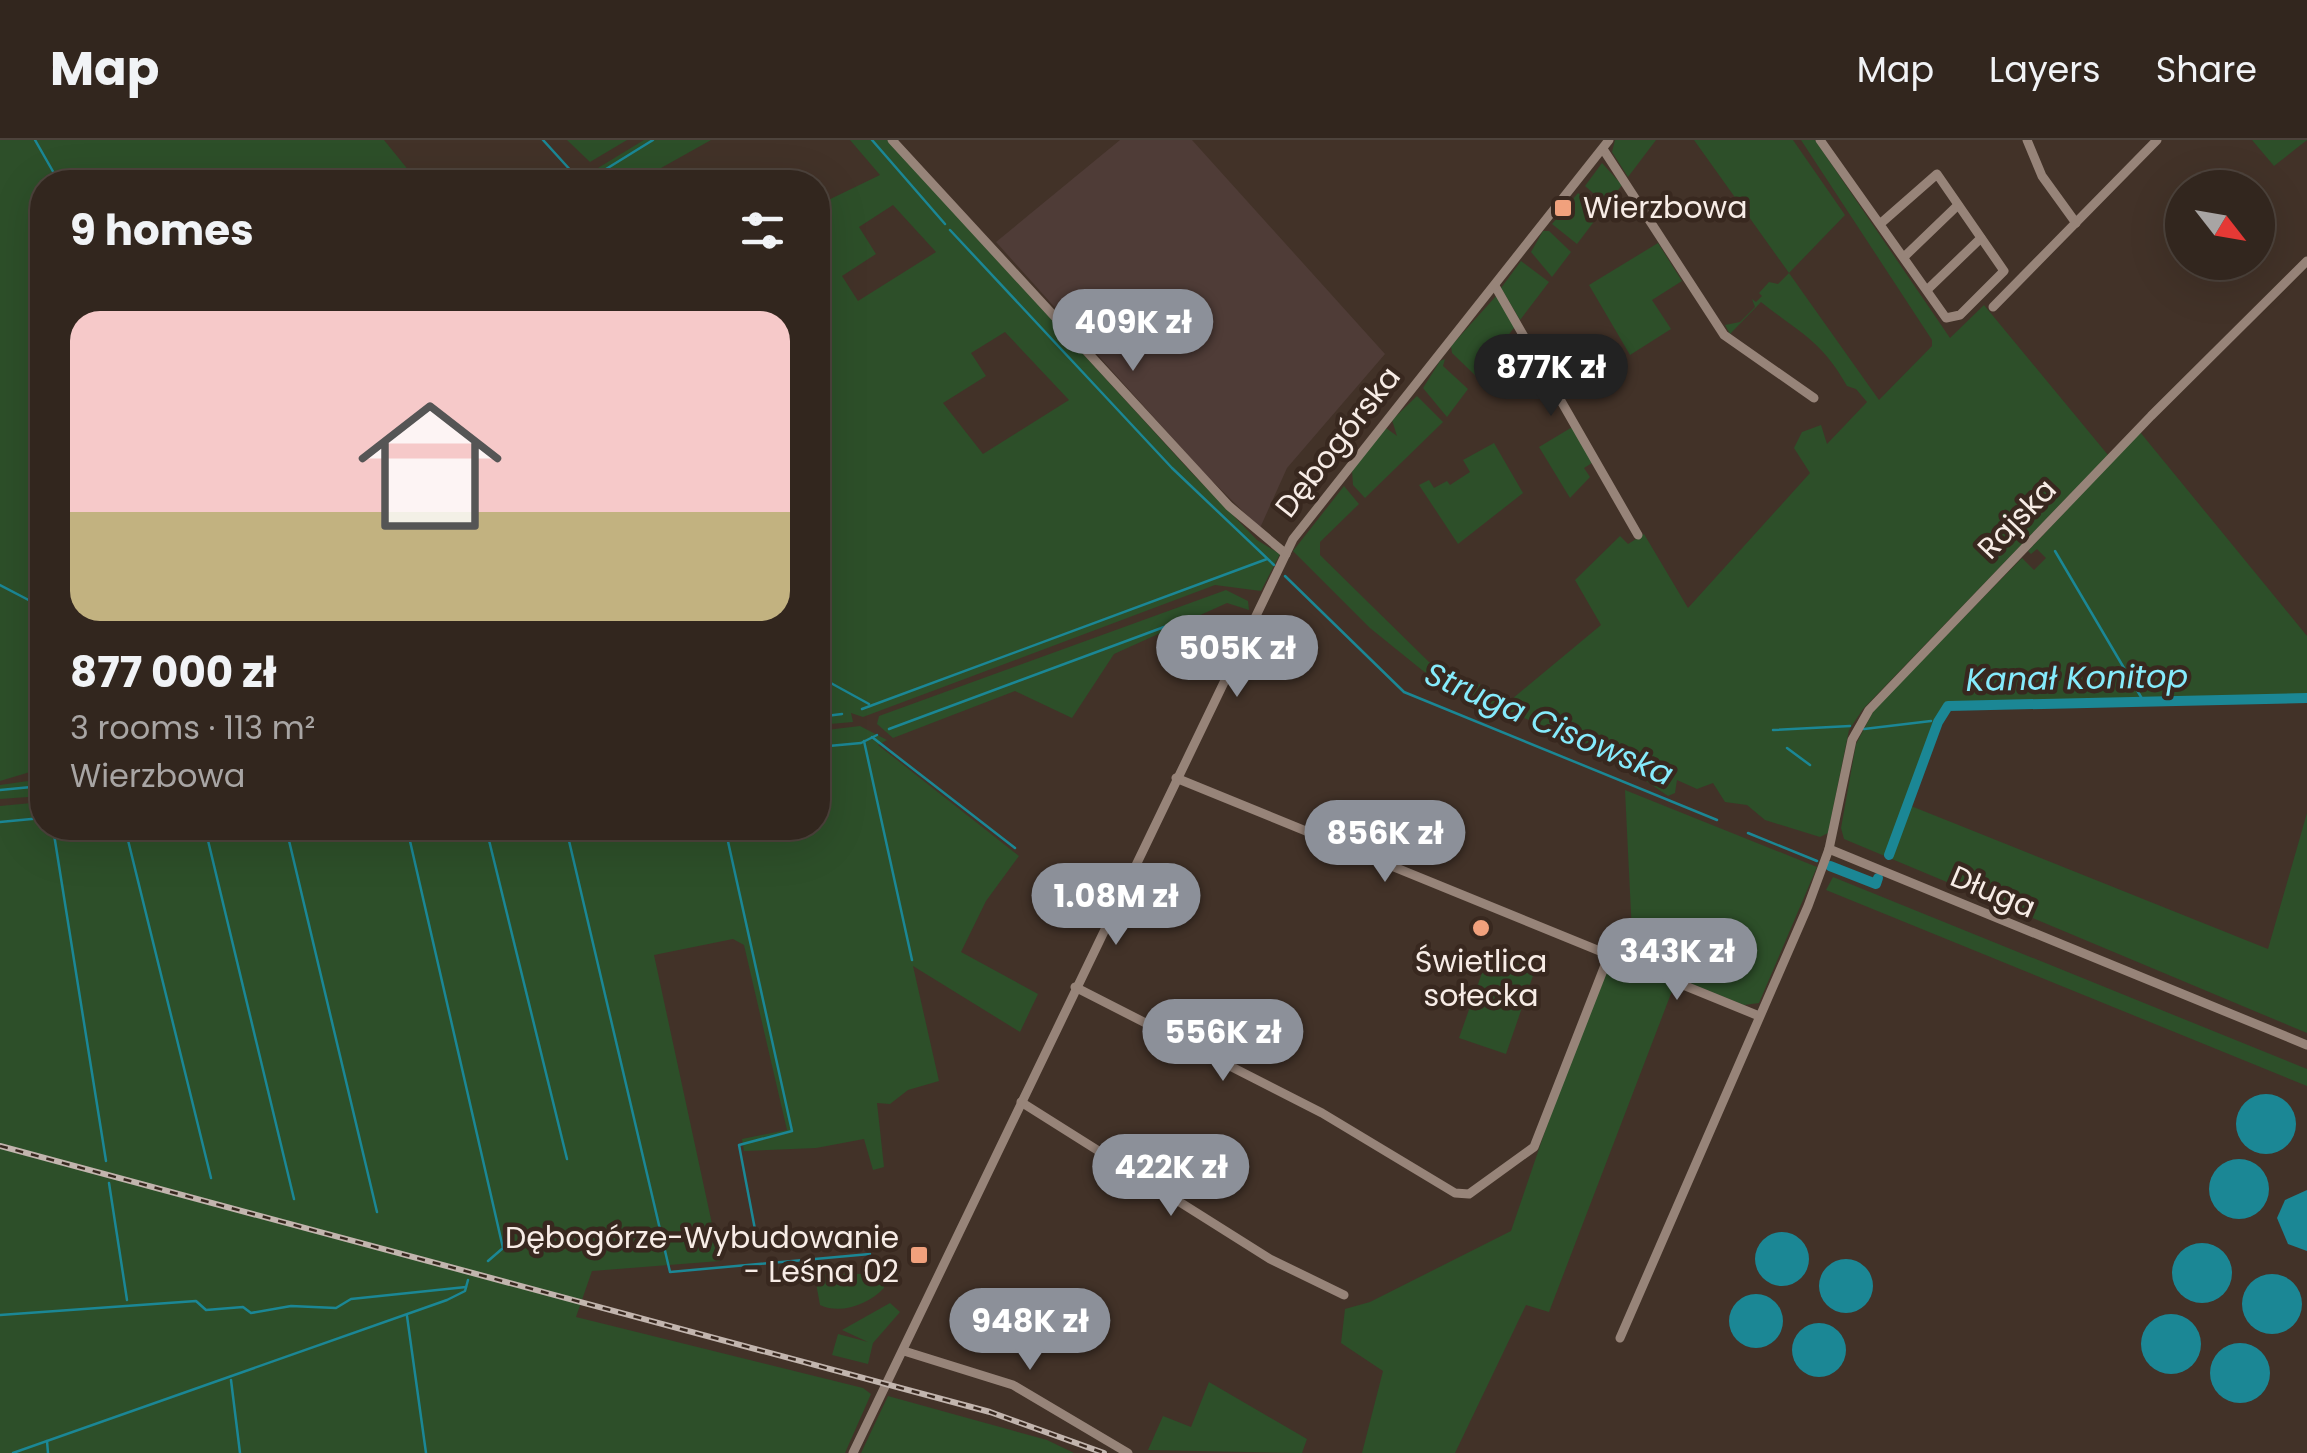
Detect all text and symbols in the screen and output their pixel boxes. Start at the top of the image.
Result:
text: Map [50,35,159,102]
text: Map [1857,45,1934,94]
text: Layers [1989,45,2101,94]
text: Share [2156,45,2257,94]
north arrow [2165,170,2275,280]
map controls [2165,170,2275,280]
place label: Wierzbowa [1583,186,1747,229]
marker: Wierzbowa [1552,197,1574,219]
text: 9 homes [70,201,254,260]
icon: filters [735,203,790,258]
pin: 409K zł [1041,289,1225,374]
text: 409K zł [1074,299,1192,344]
pin: 877K zł [1459,334,1643,419]
text: 877K zł [1496,344,1606,389]
street label: Dębogórska [1265,357,1410,526]
icon: home [340,376,520,556]
street label: Rajska [1967,469,2066,569]
pin: 505K zł [1145,615,1329,700]
text: 505K zł [1178,625,1296,670]
text: 877 000 zł [70,643,276,702]
water label: Struga Cisowska [1418,651,1681,796]
water label: Kanał Konitop [1965,653,2188,702]
text: 3 rooms · 113 m² [70,705,315,750]
text: Wierzbowa [70,753,245,798]
pin: 856K zł [1293,800,1477,885]
text: 856K zł [1326,810,1444,855]
street label: Długa [1944,854,2042,929]
pin: 1.08M zł [1013,863,1219,948]
text: 1.08M zł [1054,873,1178,918]
marker: Świetlica sołecka [1470,917,1492,939]
pin: 343K zł [1585,918,1769,1003]
text: 343K zł [1619,928,1735,973]
place label: Świetlica sołecka [1415,940,1547,1017]
pin: 556K zł [1131,999,1315,1084]
text: 556K zł [1164,1009,1282,1054]
pin: 422K zł [1079,1134,1263,1219]
text: 422K zł [1114,1144,1228,1189]
place label: Dębogórze-Wybudowanie - Leśna 02 [505,1216,899,1293]
marker: Dębogórze-Wybudowanie - Leśna 02 [908,1244,930,1266]
pin: 948K zł [938,1288,1122,1373]
text: 948K zł [971,1298,1089,1343]

